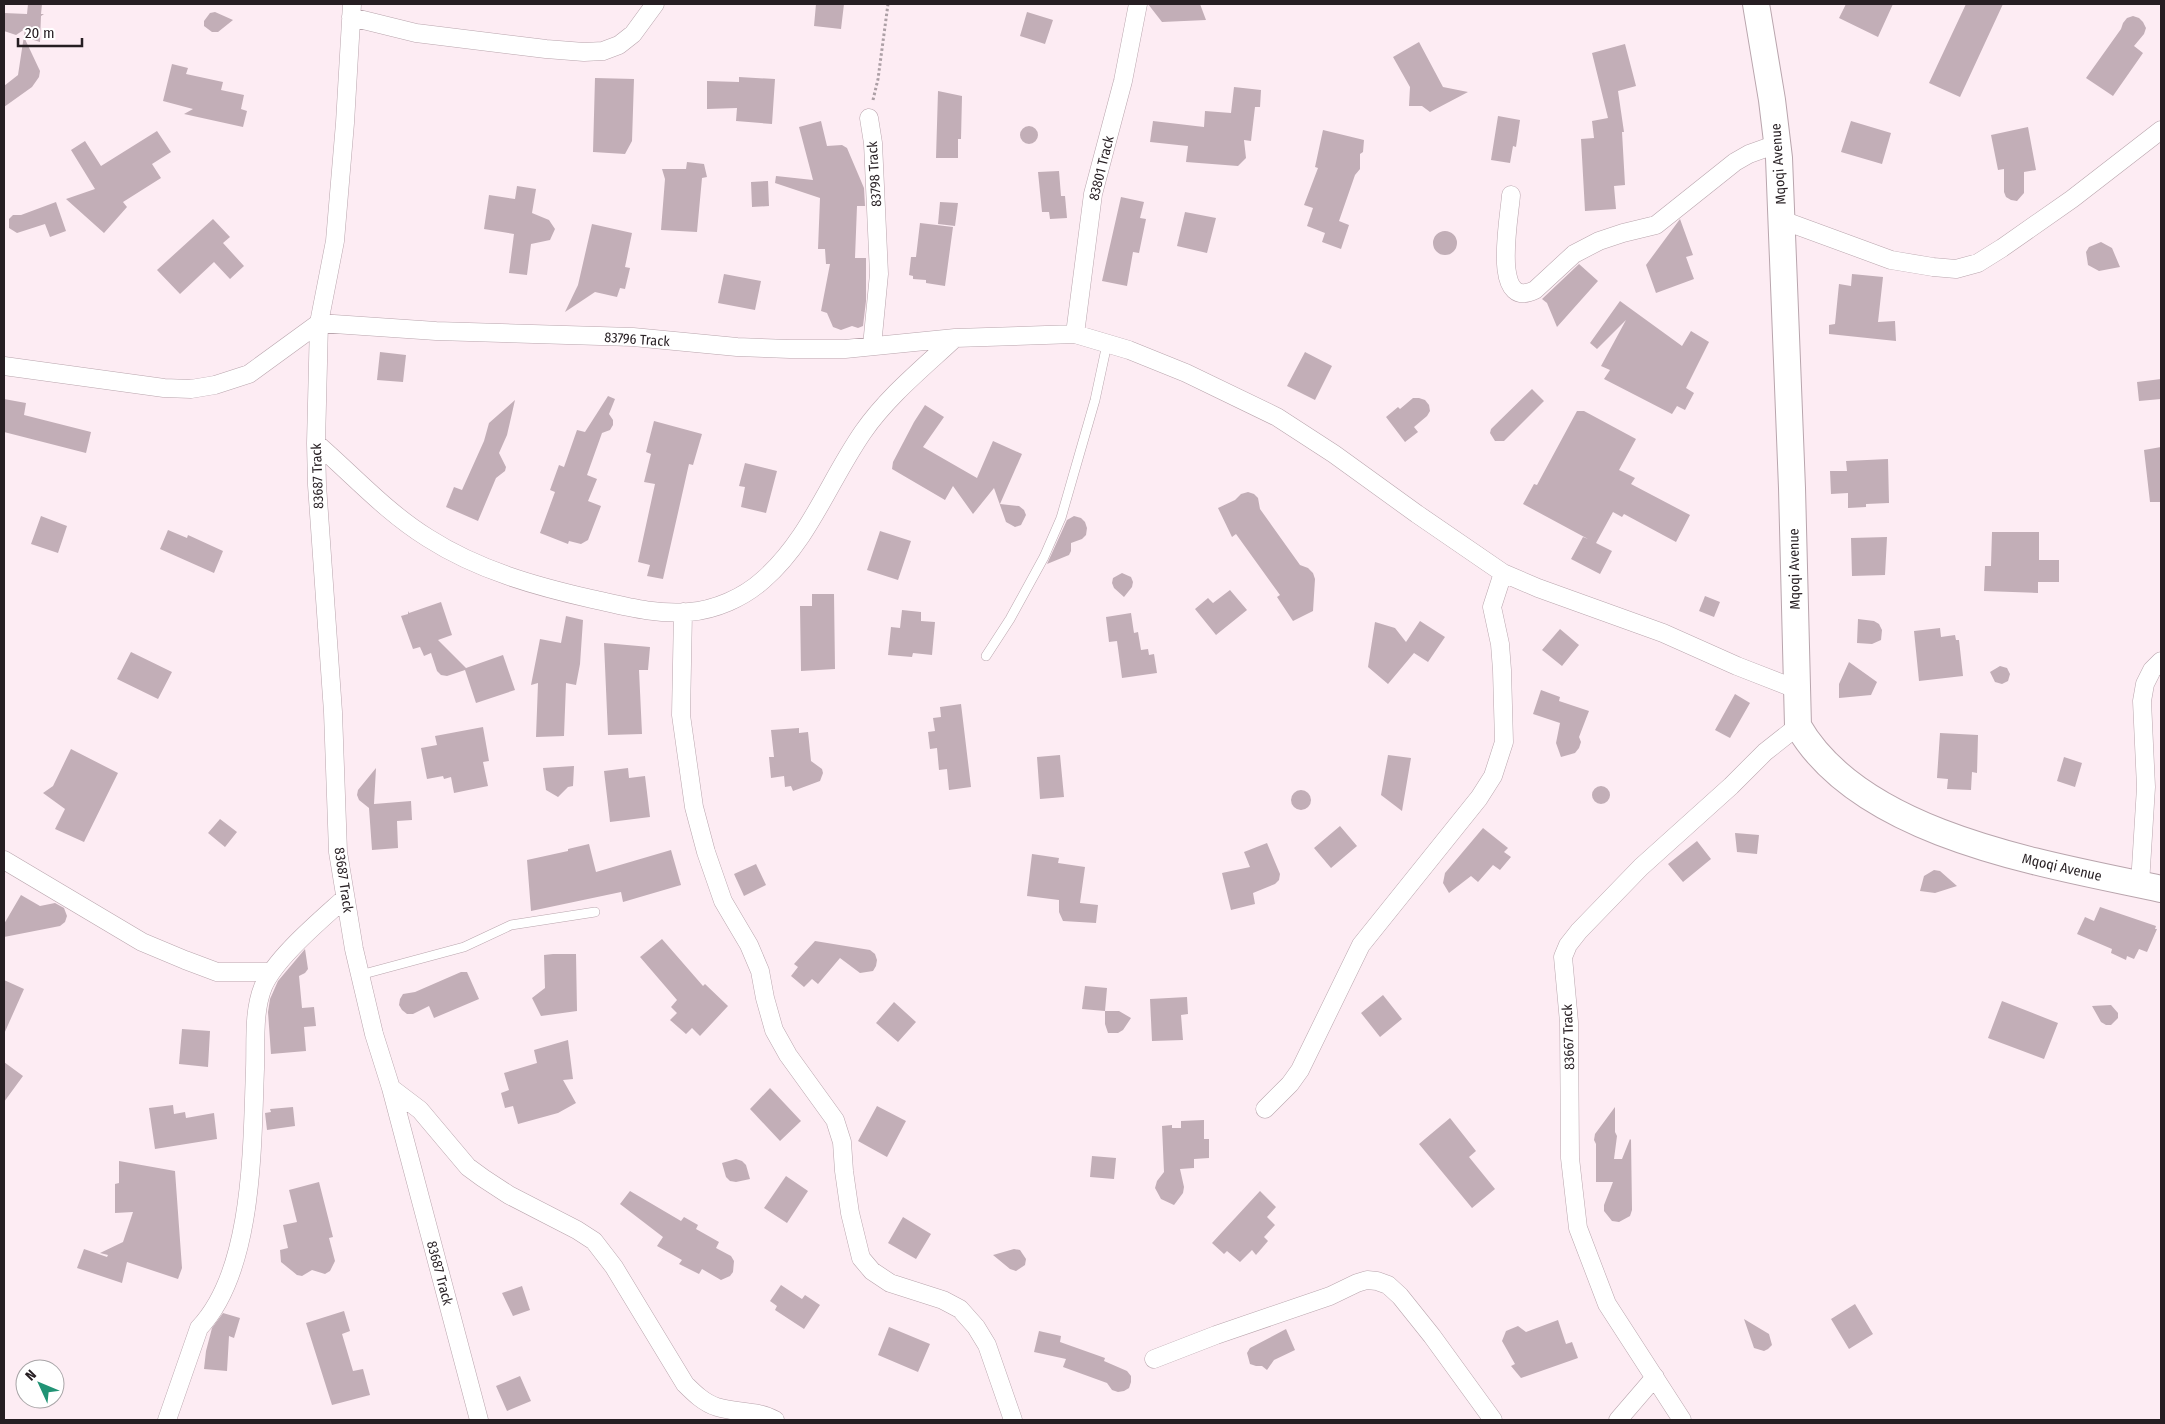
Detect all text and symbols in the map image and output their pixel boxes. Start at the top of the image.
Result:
scale bar [18,15,81,47]
text: 20 m [25,24,55,42]
street label: Mqoqi Avenue [1767,123,1790,205]
street label: 83801 Track [1085,134,1118,202]
street label: 83798 Track [864,140,885,207]
street label: 83796 Track [604,329,671,350]
street label: 83687 Track [308,442,327,509]
street label: Mqoqi Avenue [1785,528,1804,610]
street label: 83687 Track [330,846,357,914]
street label: Mqoqi Avenue [2020,850,2103,885]
street label: 83667 Track [1559,1003,1578,1070]
street label: 83687 Track [423,1239,456,1308]
north arrow [15,1359,65,1409]
text: N [22,1366,40,1384]

